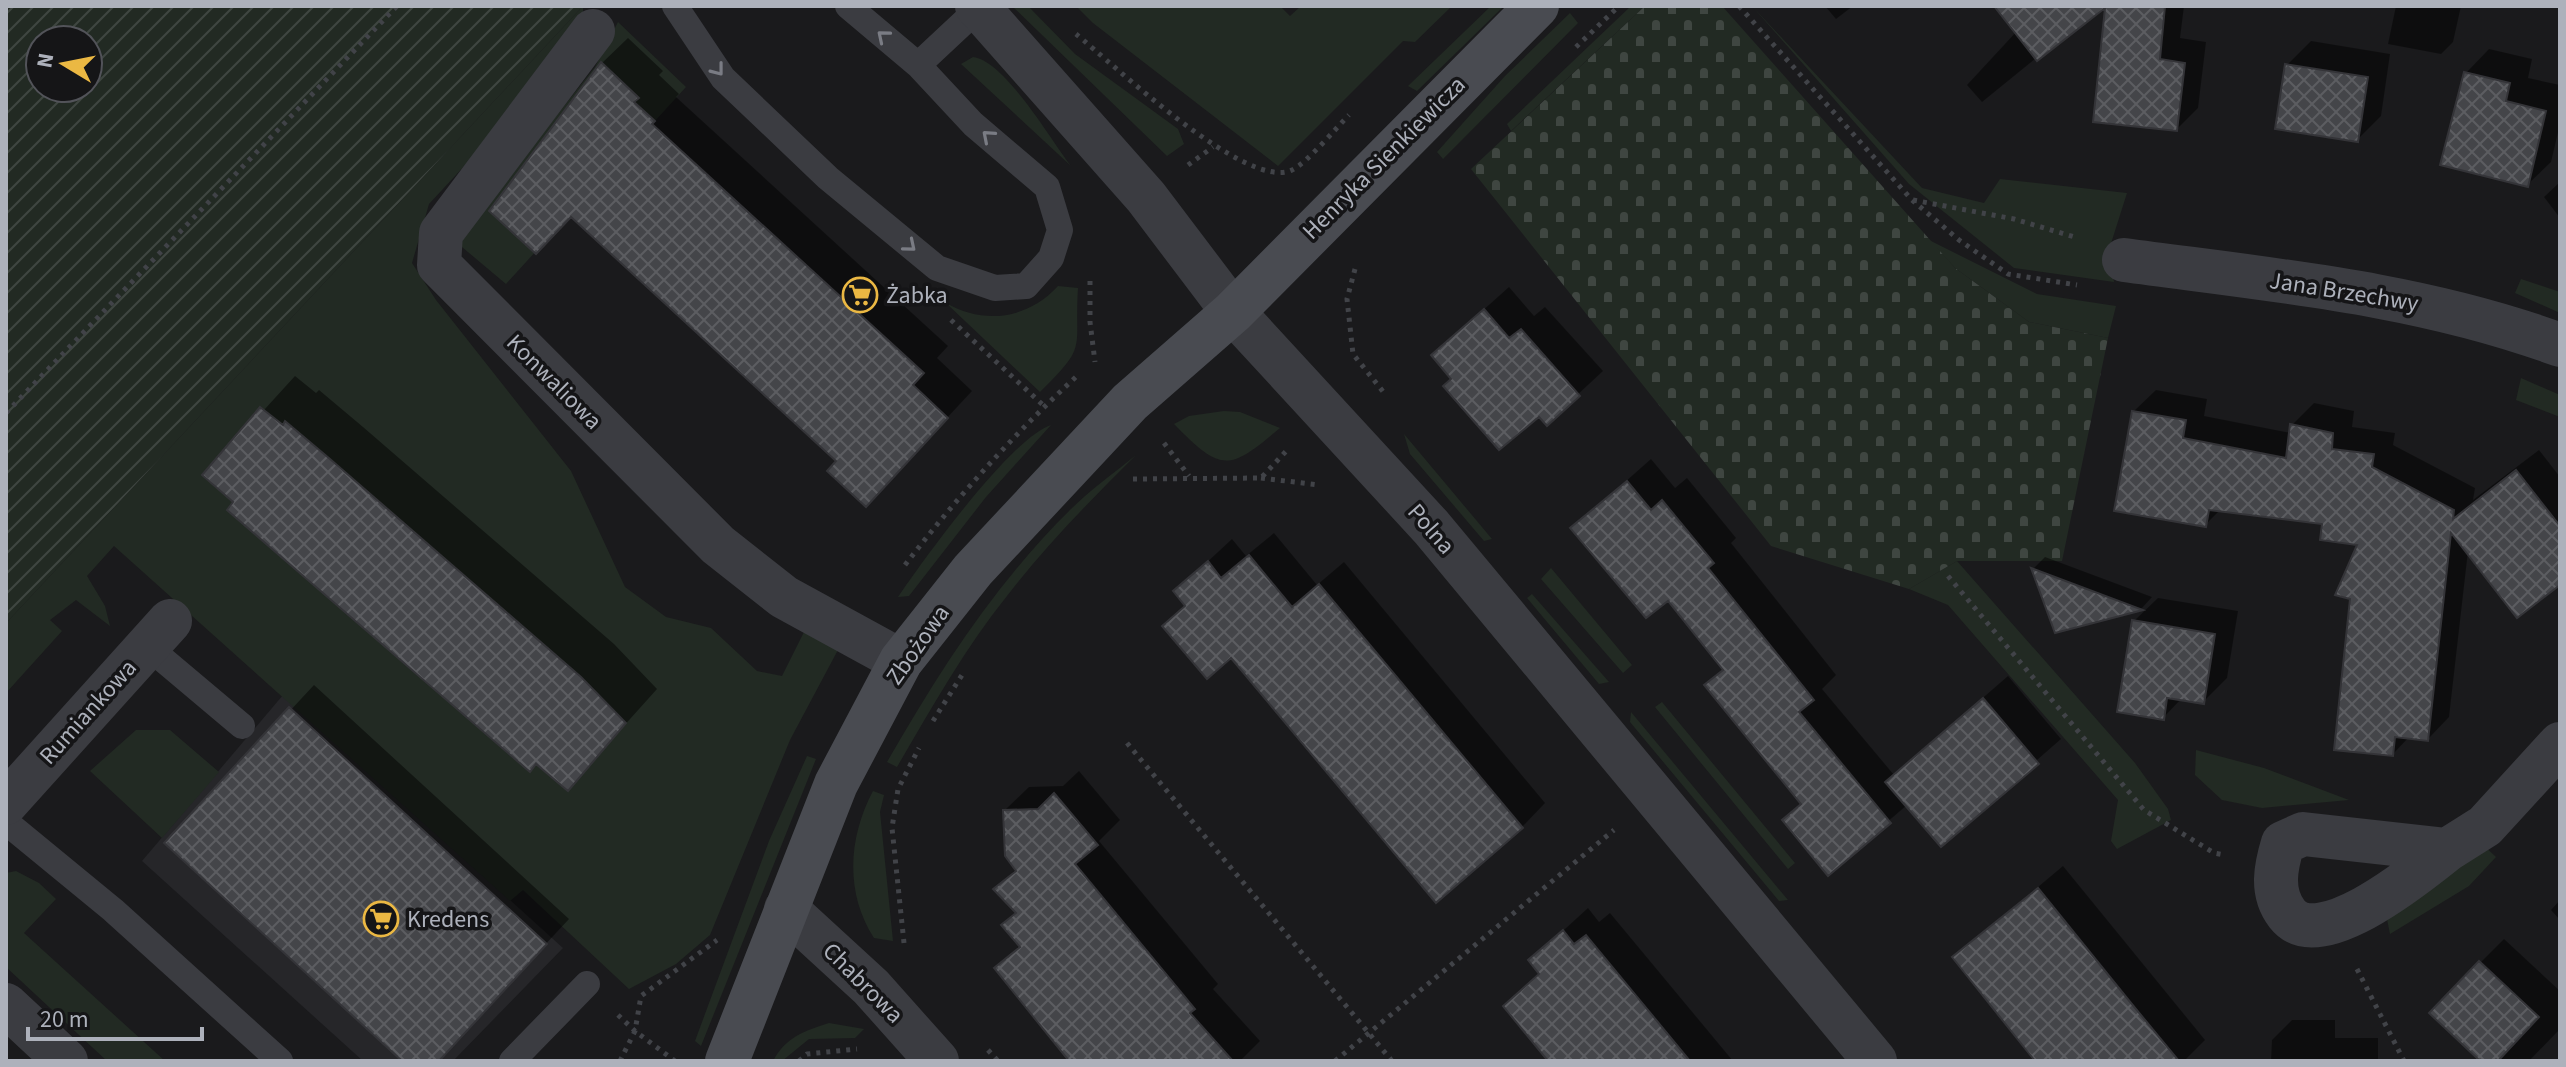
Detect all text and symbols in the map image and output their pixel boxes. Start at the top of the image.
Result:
north arrow [24,24,104,104]
one-way arrow [877,31,892,46]
text: N [28,51,62,71]
one-way arrow [709,61,723,76]
street label: Henryka Sienkiewicza [1294,68,1474,248]
one-way arrow [982,131,997,146]
one-way arrow [901,236,915,251]
street label: Jana Brzechwy [2267,263,2421,321]
supermarket icon: Żabka [841,276,879,314]
place label: Żabka [886,278,948,313]
street label: Konwaliowa [498,326,610,438]
street label: Polna [1399,496,1463,562]
street label: Zbożowa [878,598,958,692]
street label: Rumiankowa [31,652,145,772]
supermarket icon: Kredens [362,900,400,938]
place label: Kredens [407,902,489,937]
street label: Chabrowa [814,934,912,1032]
scale bar [28,991,202,1041]
text: 20 m [40,1002,89,1037]

